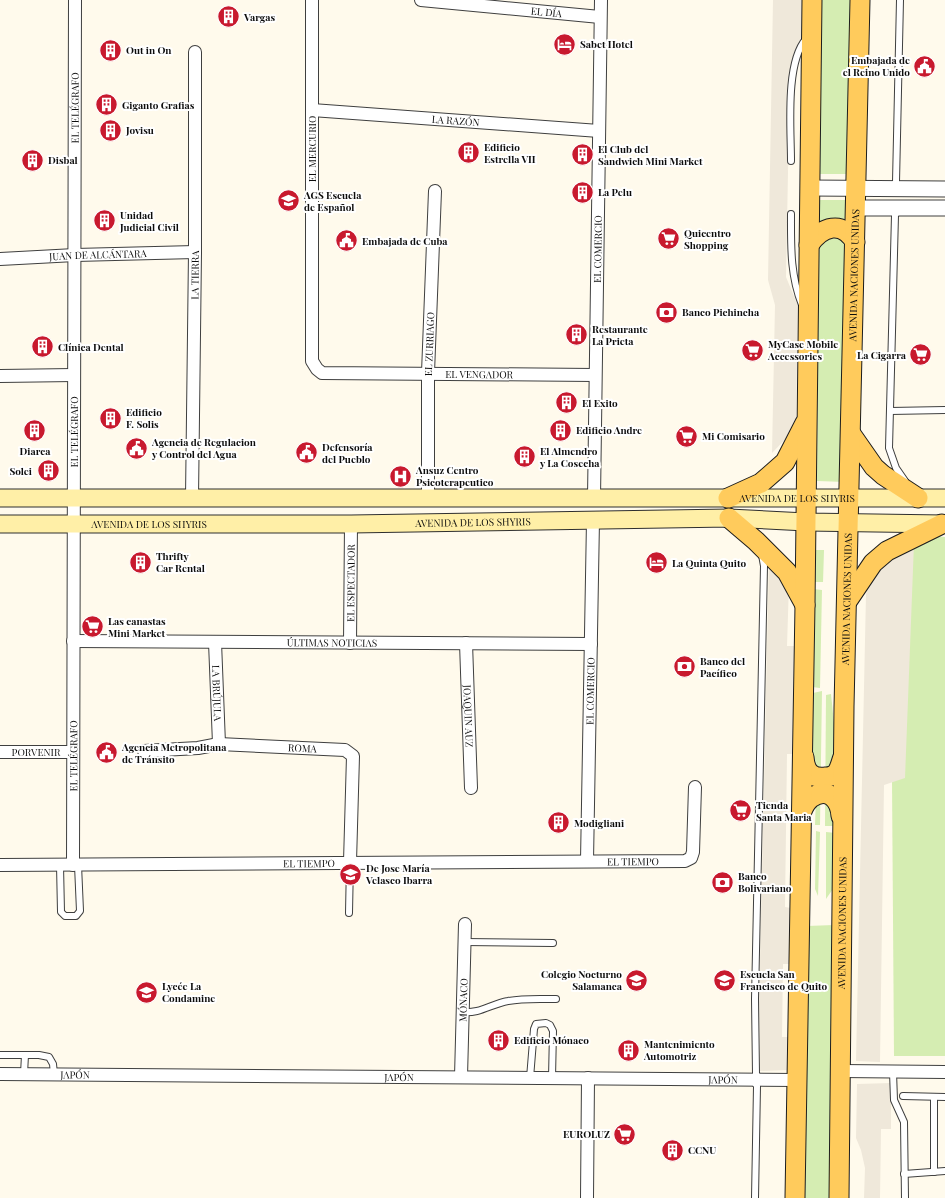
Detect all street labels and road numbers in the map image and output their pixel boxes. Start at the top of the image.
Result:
street label: EL DÍA [530,3,563,20]
street label: EL TELÉGRAFO [68,72,82,144]
street label: LA RAZÓN [431,112,480,129]
street label: EL MERCURIO [305,116,319,182]
street label: AVENIDA NACIONES UNIDAS [845,209,862,342]
street label: EL COMERCIO [590,215,605,283]
street label: JUAN DE ALCÁNTARA [48,246,148,263]
street label: LA TIERRA [187,250,202,300]
street label: EL ZURRIAGO [421,312,437,376]
street label: EL VENGADOR [445,367,514,381]
street label: EL TELÉGRAFO [67,396,81,468]
street label: AVENIDA DE LOS SHYRIS [738,491,855,505]
street label: AVENIDA DE LOS SHYRIS [414,514,531,530]
street label: AVENIDA DE LOS SHYRIS [90,517,207,531]
street label: AVENIDA NACIONES UNIDAS [838,533,855,666]
street label: EL ESPECTADOR [343,544,358,622]
street label: ÚLTIMAS NOTICIAS [287,635,377,650]
street label: EL COMERCIO [582,657,598,725]
street label: LA BRÚJULA [209,664,225,722]
street label: JOAQUIN AUZ [460,683,477,747]
street label: EL TELÉGRAFO [66,720,80,792]
street label: ROMA [288,740,318,756]
street label: PORVENIR [12,745,61,759]
street label: EL TIEMPO [607,854,659,868]
street label: EL TIEMPO [283,856,335,870]
street label: AVENIDA NACIONES UNIDAS [834,857,849,990]
street label: MÓNACO [455,978,471,1022]
street label: JAPÓN [59,1067,90,1082]
street label: JAPÓN [383,1070,414,1084]
street label: JAPÓN [707,1072,738,1087]

